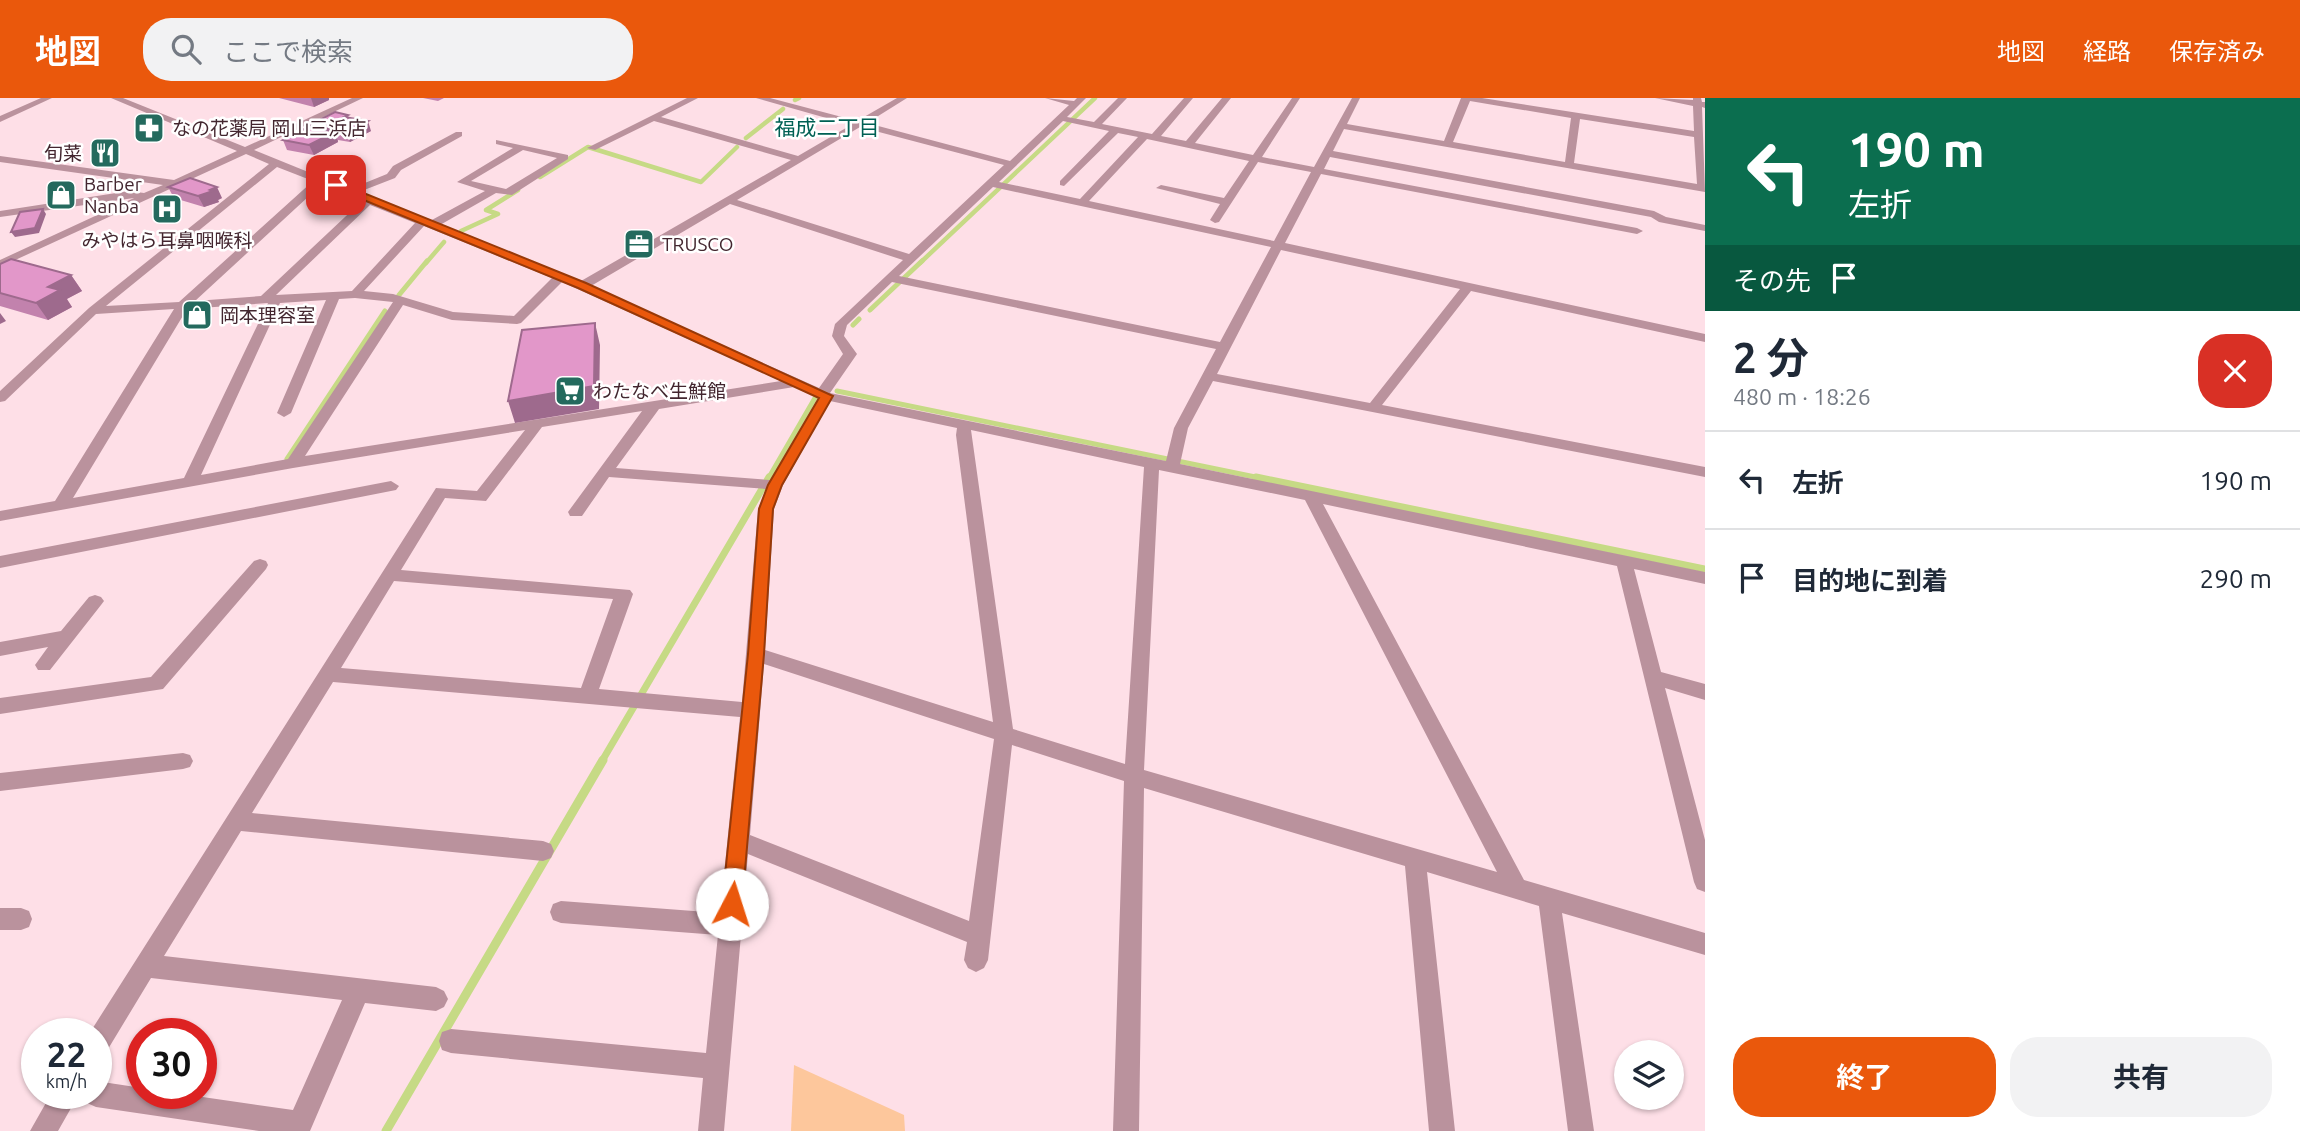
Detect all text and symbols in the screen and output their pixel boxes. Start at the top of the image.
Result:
search box [143,18,633,81]
icon: search [167,30,205,68]
text: 地図 [35,32,101,69]
text: ここで検索 [223,37,353,66]
text: 地図 [1997,38,2045,65]
text: 経路 [2083,38,2131,65]
text: 保存済み [2169,38,2265,65]
pharmacy icon: なの花薬局 岡山三浜店 [132,111,166,145]
district label: 福成二丁目 [775,115,880,139]
place label: なの花薬局 岡山三浜店 [172,117,366,139]
text: 190 m [1848,121,1985,176]
icon: left [1733,126,1824,217]
restaurant icon: 旬菜 [88,136,122,170]
place label: 旬菜 [44,142,82,164]
pin [306,155,366,215]
icon: arrive [317,166,355,204]
place label: Barber Nanba [84,173,142,217]
shop icon: Barber Nanba [44,178,78,212]
text: 左折 [1848,186,1912,222]
hospital icon: みやはら耳鼻咽喉科 [150,192,184,226]
office icon: TRUSCO [622,227,656,261]
place label: みやはら耳鼻咽喉科 [81,229,253,251]
place label: TRUSCO [662,233,734,255]
icon: arrive [1825,259,1863,297]
text: その先 [1733,266,1811,295]
shop icon: 岡本理容室 [180,298,214,332]
place label: 岡本理容室 [220,304,315,326]
text: 2 分 [1733,334,1809,381]
button: close [2198,334,2272,408]
supermarket icon: わたなべ生鮮館 [553,374,587,408]
place label: わたなべ生鮮館 [593,380,726,402]
text: 480 m · 18:26 [1733,384,1871,409]
icon: left [1733,461,1771,499]
text: 190 m [2200,466,2272,495]
text: 左折 [1792,468,1844,497]
icon: arrive [1733,559,1771,597]
text: 290 m [2200,564,2272,593]
text: 目的地に到着 [1792,566,1948,595]
position arrow [695,867,769,941]
speed limit sign: 30 [126,1018,217,1109]
text: 22 [47,1034,86,1074]
button: 終了 [1733,1037,1996,1117]
button: 共有 [2010,1037,2272,1117]
map controls [1614,1040,1684,1110]
button: layers [1614,1040,1684,1110]
text: km/h [46,1071,87,1091]

